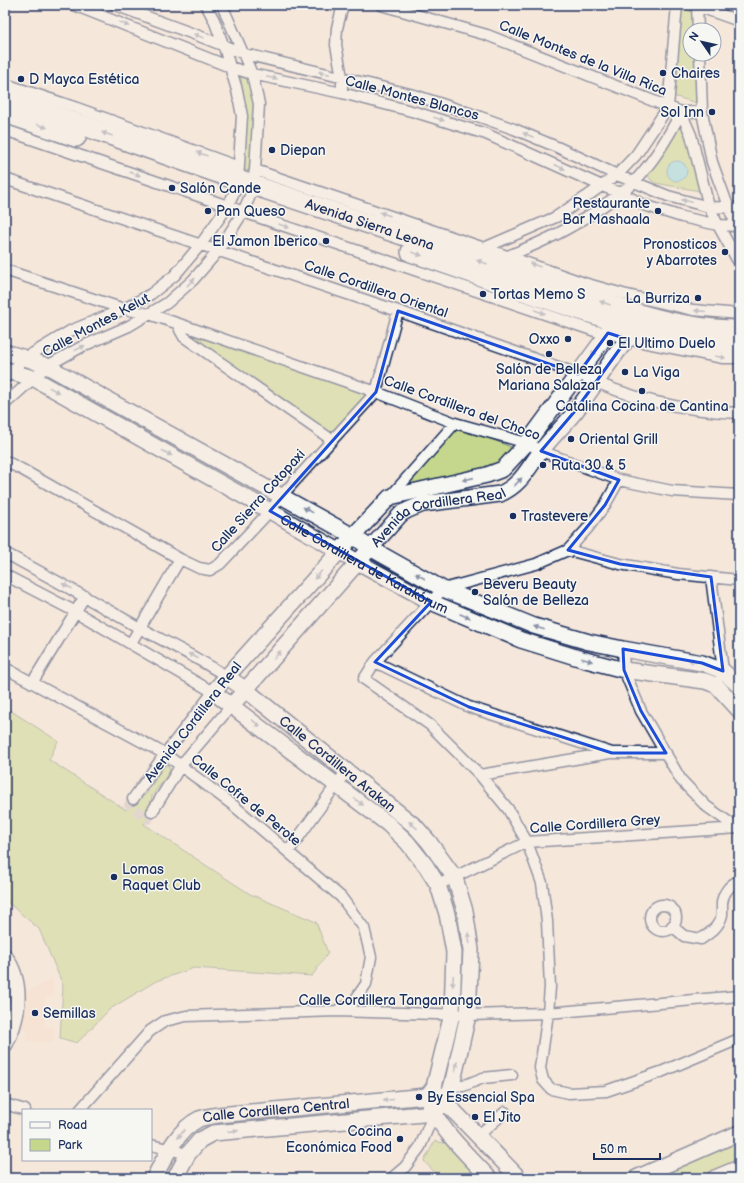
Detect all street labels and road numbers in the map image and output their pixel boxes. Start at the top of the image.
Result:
street label: Calle Montes de la Villa Rica [496,16,670,100]
street label: Calle Montes Blancos [343,72,481,124]
street label: Avenida Sierra Leona [303,195,437,254]
street label: Calle Cordillera Oriental [302,256,450,322]
street label: Calle Montes Kelut [39,289,153,361]
street label: Calle Cordillera del Choco [381,372,543,444]
street label: Calle Sierra Cotopaxi [207,446,309,556]
street label: Avenida Cordillera Real [367,484,509,550]
street label: Calle Cordillera de Karakórum [277,510,451,617]
street label: Avenida Cordillera Real [141,658,245,786]
street label: Calle Cordillera Arakan [276,712,399,816]
street label: Calle Cofre de Perote [188,750,304,850]
street label: Calle Cordillera Grey [529,811,661,837]
street label: Calle Cordillera Tangamanga [299,992,481,1009]
street label: Calle Cordillera Central [201,1095,350,1126]

